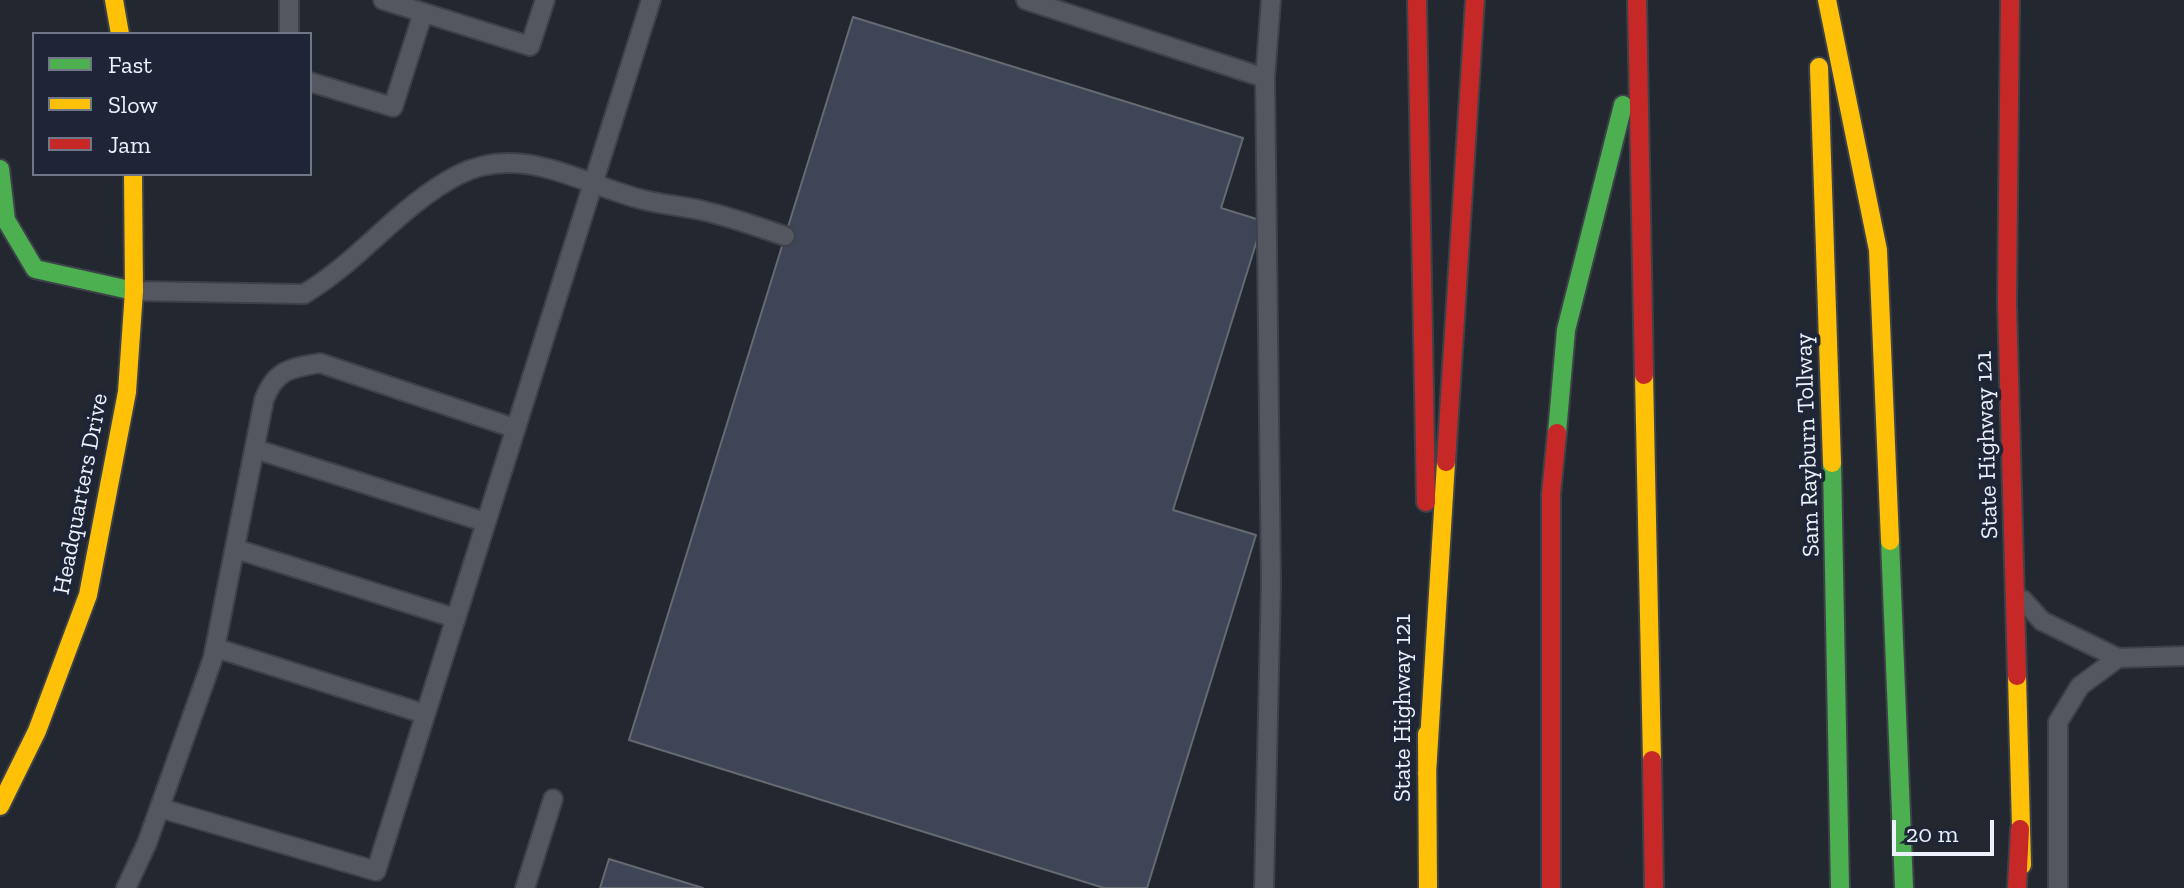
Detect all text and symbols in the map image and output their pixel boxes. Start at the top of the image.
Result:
legend [32,32,312,176]
text: Fast [108,50,152,79]
text: Slow [108,90,158,119]
text: Jam [108,130,151,159]
street label: Sam Rayburn Tollway [1790,332,1826,558]
street label: State Highway 121 [1969,351,2005,539]
street label: Headquarters Drive [47,391,115,597]
street label: State Highway 121 [1389,614,1417,802]
scale bar [1896,804,1998,854]
text: 20 m [1906,819,1958,848]

